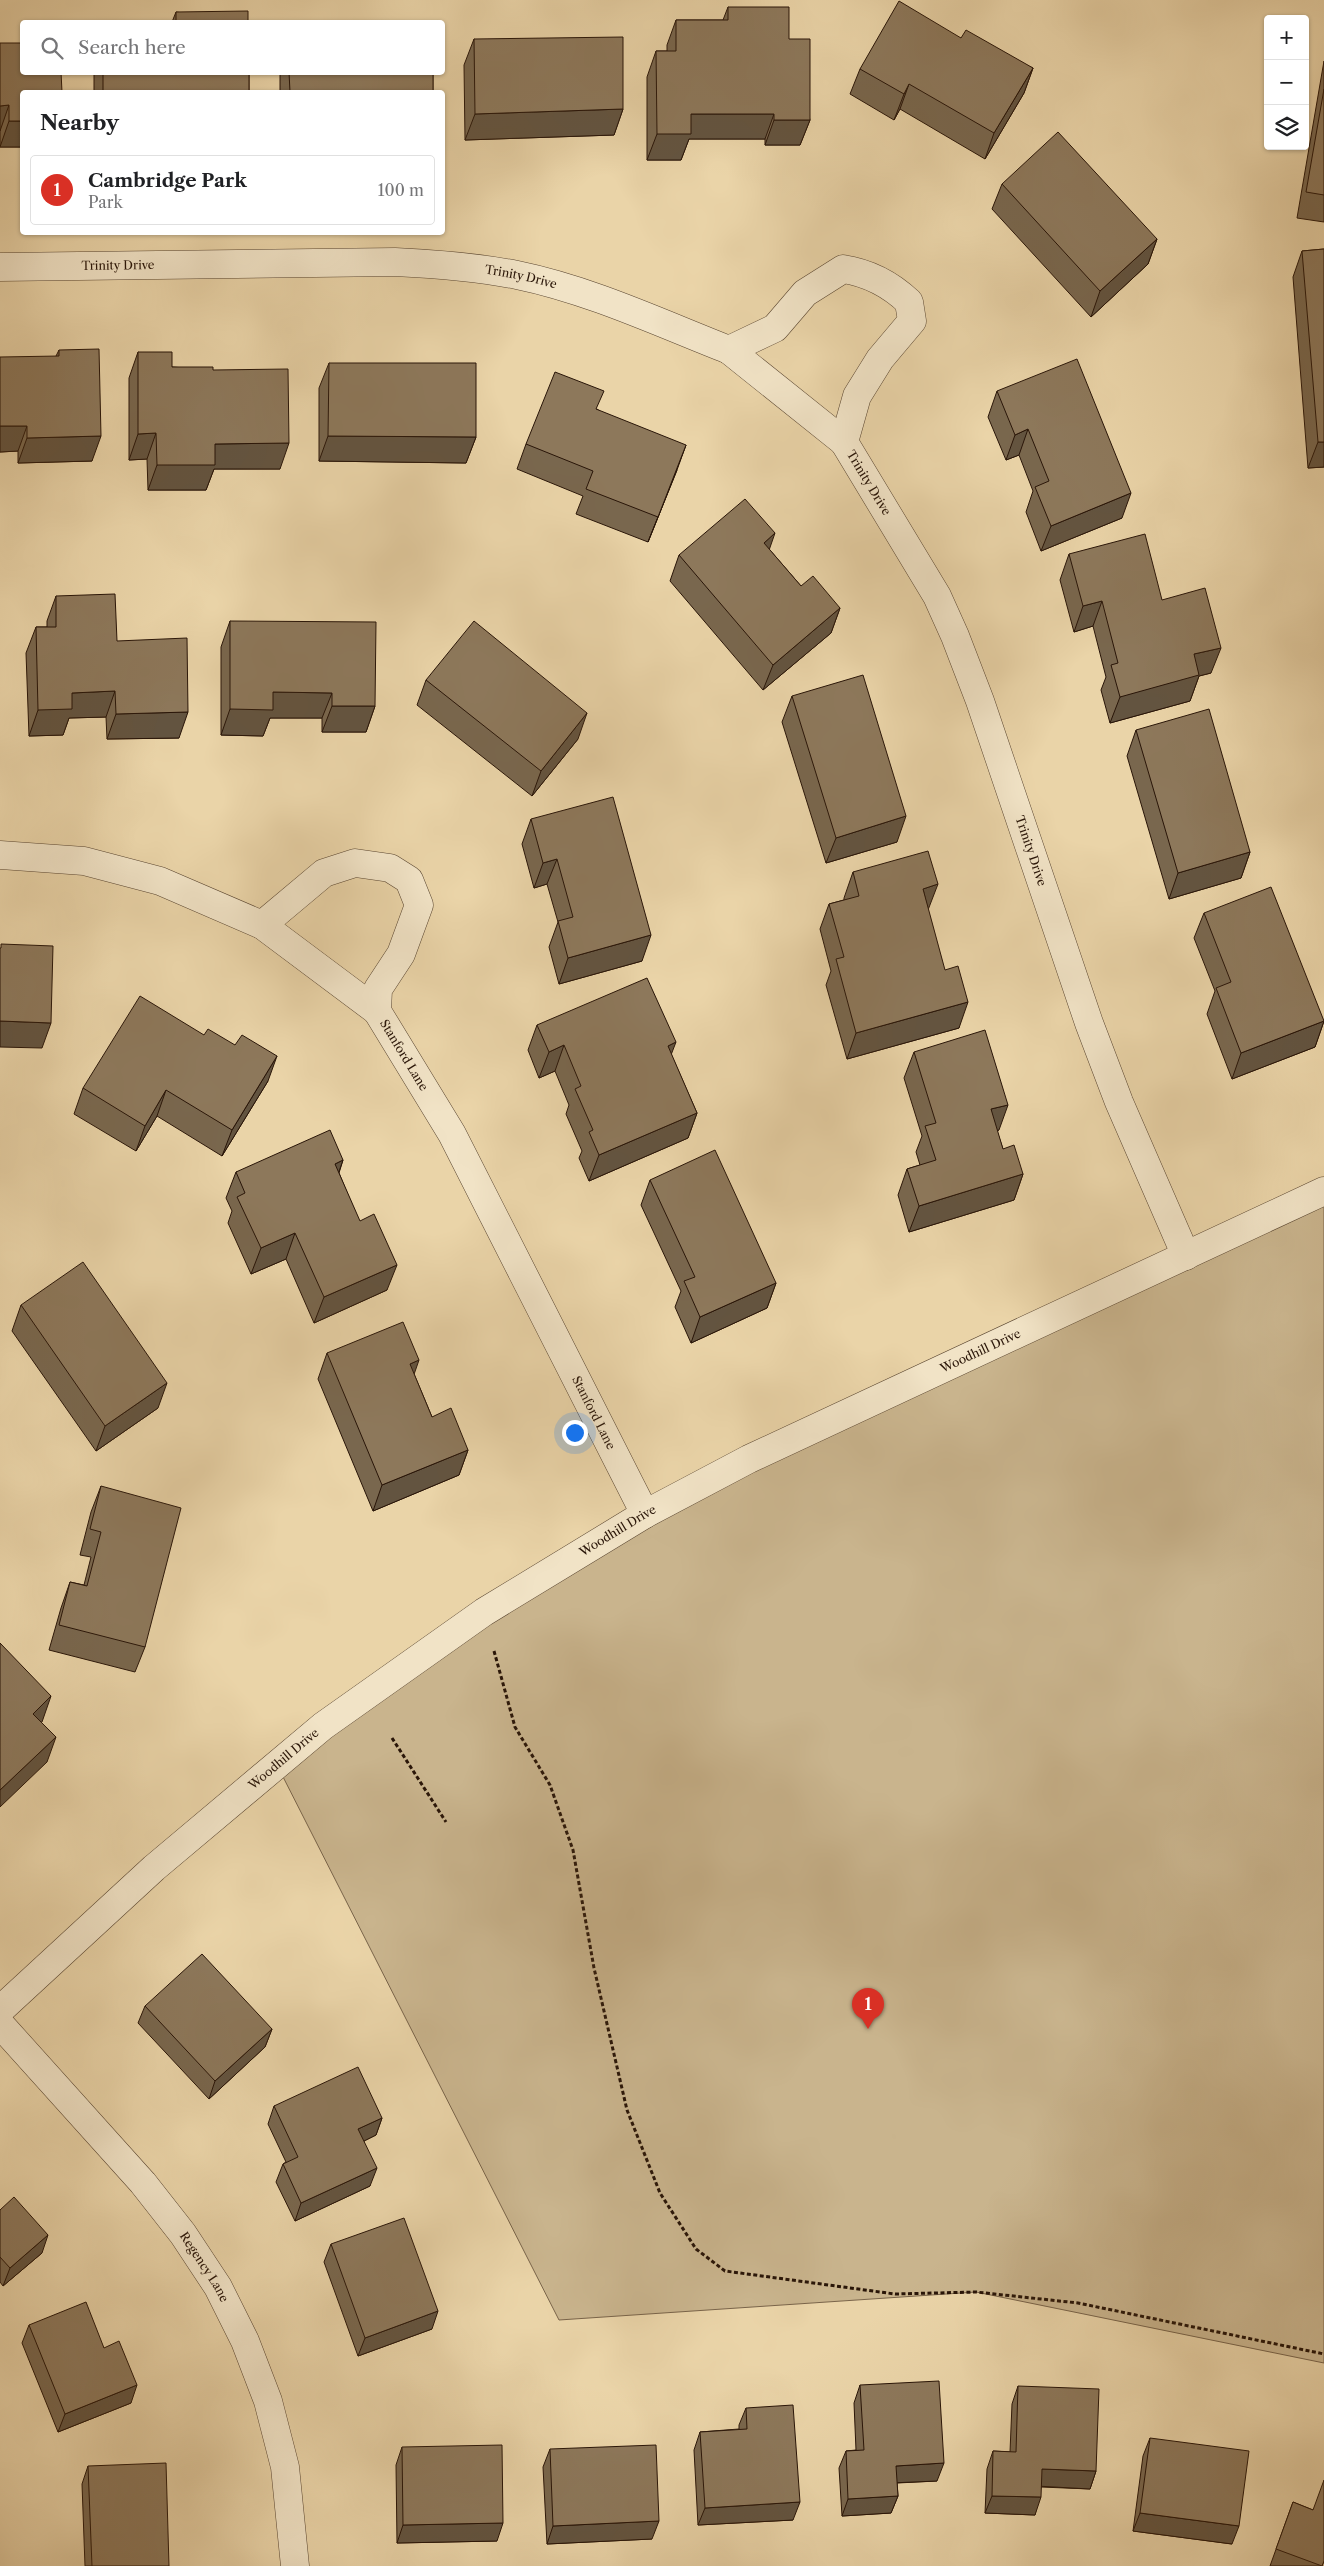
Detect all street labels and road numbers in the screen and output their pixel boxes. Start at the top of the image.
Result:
street label: Trinity Drive [81,257,155,273]
street label: Trinity Drive [484,262,559,292]
street label: Trinity Drive [844,447,895,518]
street label: Trinity Drive [1012,814,1050,888]
street label: Stanford Lane [377,1017,432,1094]
street label: Woodhill Drive [937,1325,1023,1376]
street label: Stanford Lane [569,1373,619,1452]
street label: Woodhill Drive [576,1501,659,1560]
street label: Woodhill Drive [245,1725,322,1793]
street label: Regency Lane [177,2229,232,2305]

